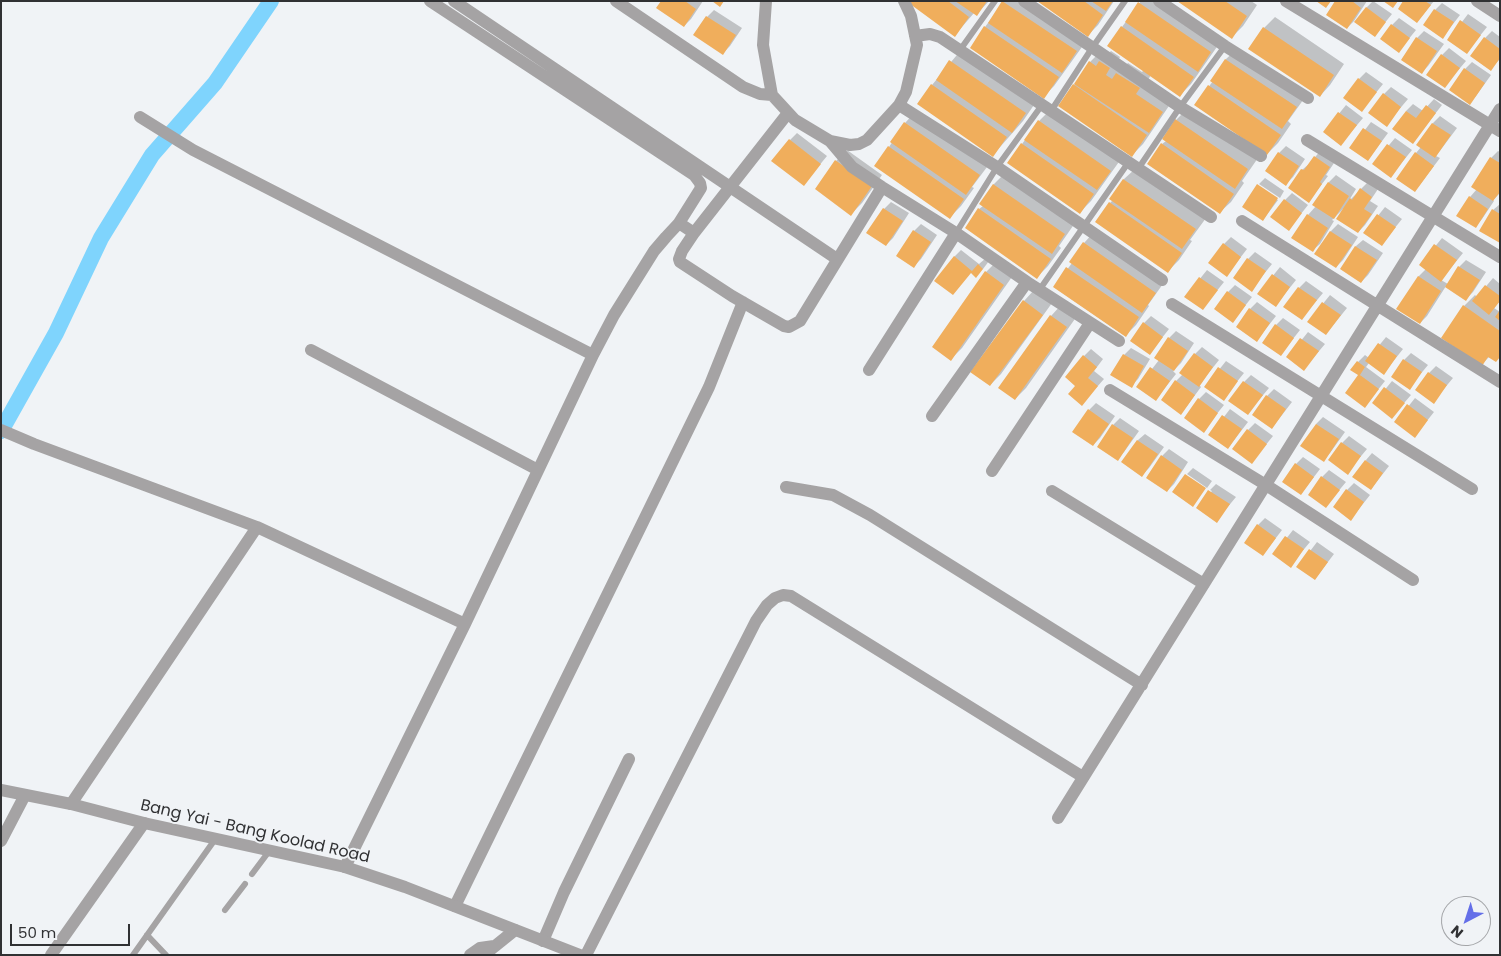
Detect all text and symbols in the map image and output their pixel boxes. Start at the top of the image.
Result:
street label: Bang Yai - Bang Koolad Road [138,796,372,868]
north arrow [1441,896,1491,946]
scale bar [12,914,132,946]
text: N [1447,921,1467,943]
text: 50 m [18,922,56,943]

